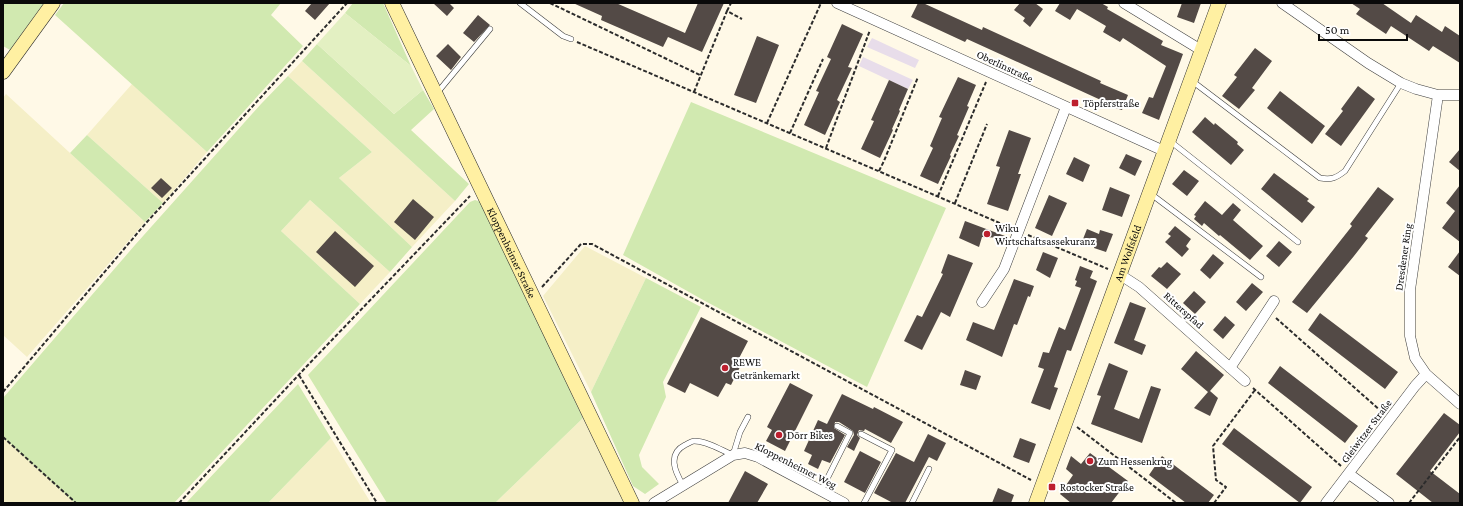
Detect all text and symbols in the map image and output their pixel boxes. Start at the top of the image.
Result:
scale bar [1319,16,1407,42]
text: 50 m [1325,23,1350,37]
street label: Oberlinstraße [975,48,1035,84]
place label: Töpferstraße [1083,97,1140,110]
marker: Töpferstraße [1070,98,1080,108]
street label: Kloppenheimer Straße [485,206,539,300]
place label: Wiku Wirtschaftsassekuranz [995,222,1095,247]
street label: Dresdener Ring [1392,222,1415,291]
street label: Am Wolfsfeld [1112,223,1143,283]
marker: Wiku Wirtschaftsassekuranz [982,229,992,239]
street label: Ritterspfad [1161,289,1206,332]
place label: REWE Getränkemarkt [733,356,800,381]
marker: REWE Getränkemarkt [720,363,730,373]
street label: Gleiwitzer Straße [1338,397,1394,465]
place label: Dörr Bikes [787,429,833,441]
marker: Dörr Bikes [774,430,784,440]
street label: Kloppenheimer Weg [753,439,839,492]
place label: Zum Hessenkrug [1098,455,1173,468]
marker: Zum Hessenkrug [1085,456,1095,466]
place label: Rostocker Straße [1060,481,1134,493]
marker: Rostocker Straße [1047,482,1057,492]

